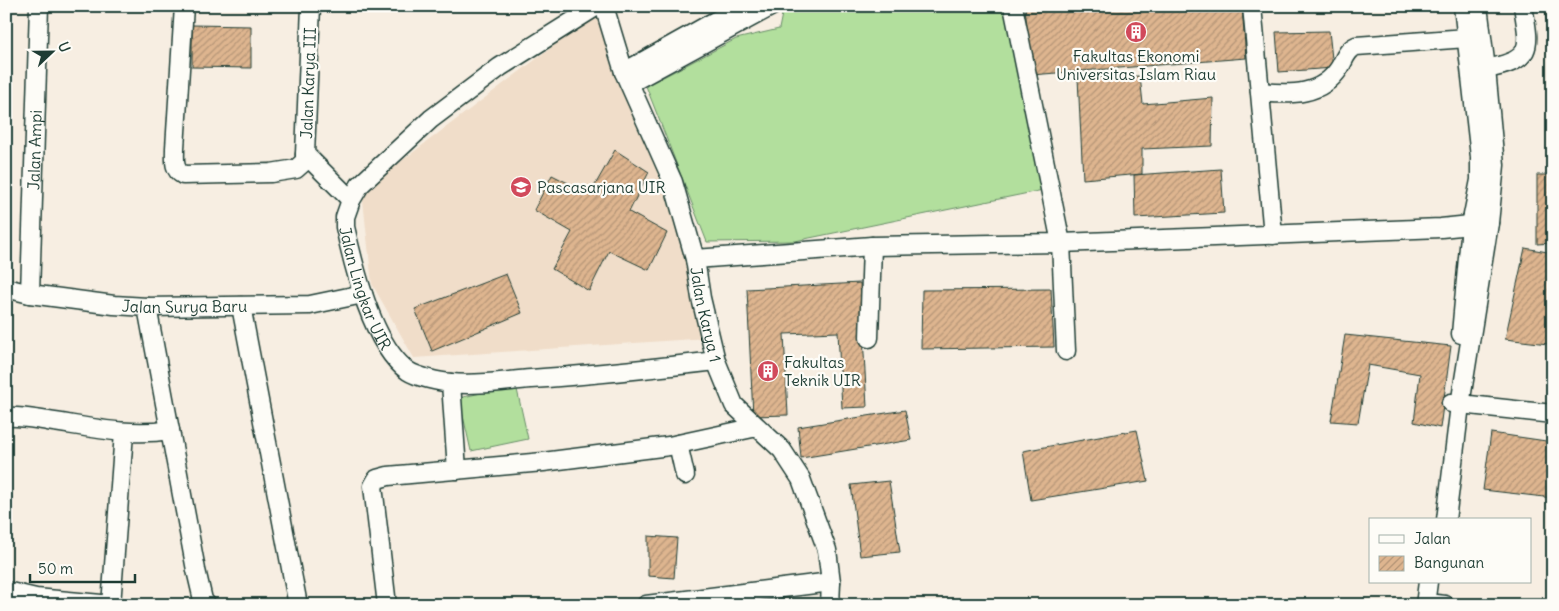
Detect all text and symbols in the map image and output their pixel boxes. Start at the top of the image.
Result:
building icon: Fakultas Ekonomi Universitas Islam Riau [1124,20,1148,44]
street label: Jalan Karya III [296,27,320,139]
north arrow [28,28,78,78]
text: U [54,39,74,55]
place label: Fakultas Ekonomi Universitas Islam Riau [1056,46,1216,84]
street label: Jalan Ampi [23,110,46,190]
school or university icon: Pascasarjana UIR [509,175,533,199]
place label: Pascasarjana UIR [537,177,666,197]
street label: Jalan Lingkar UIR [335,225,396,354]
street label: Jalan Karya 1 [686,265,726,364]
street label: Jalan Surya Baru [121,295,247,317]
place label: Fakultas Teknik UIR [784,352,861,390]
building icon: Fakultas Teknik UIR [756,359,780,383]
legend [1369,518,1532,584]
text: Jalan [1414,529,1451,548]
scale bar [30,551,135,583]
text: Bangunan [1414,553,1484,572]
text: 50 m [38,559,73,578]

